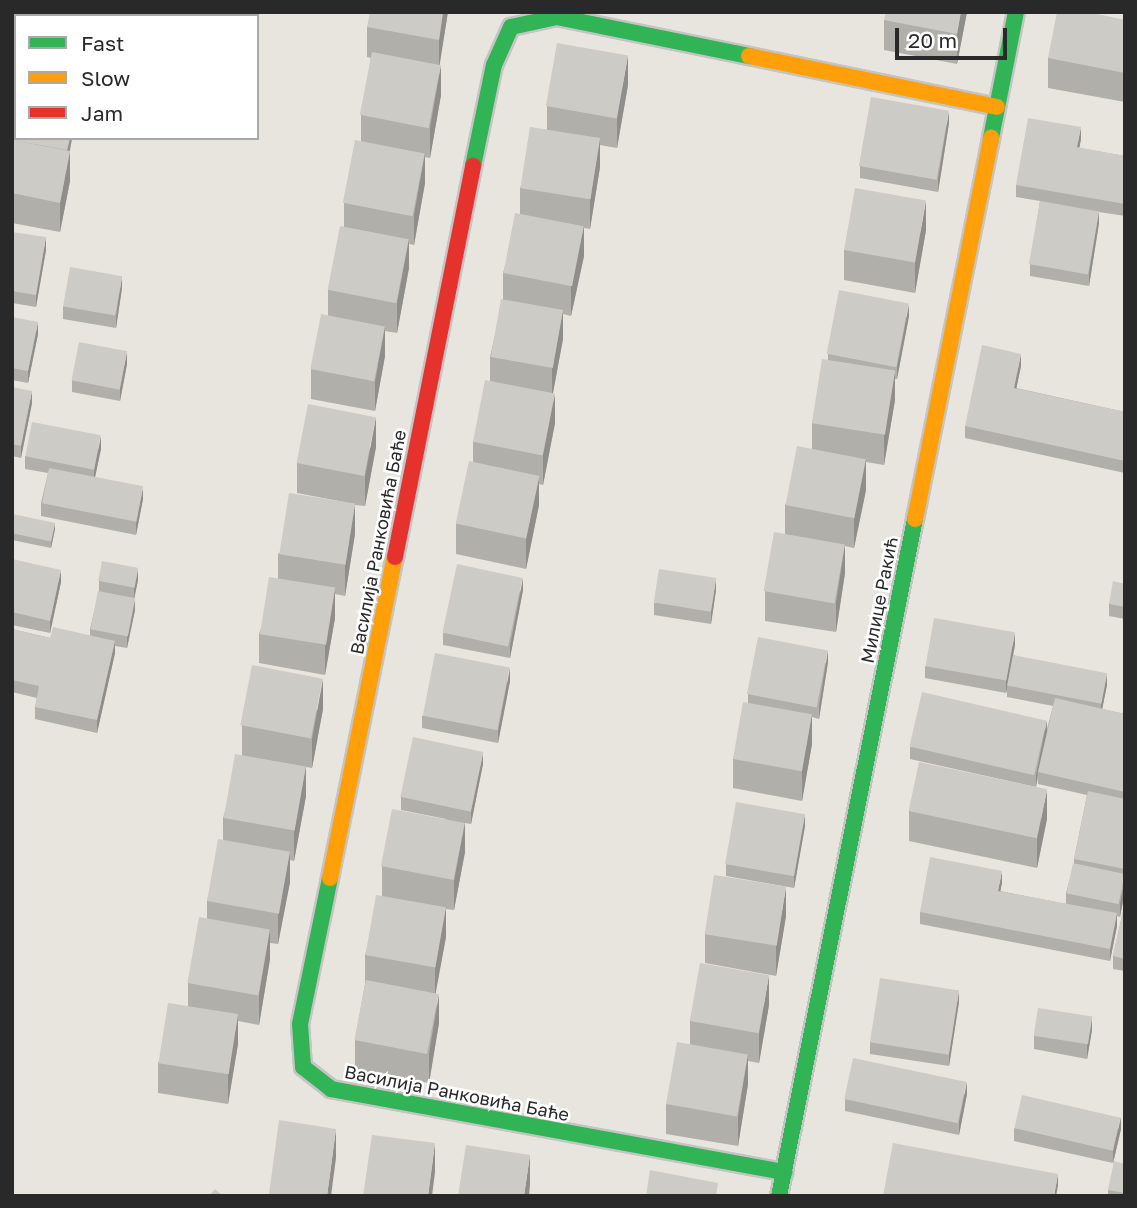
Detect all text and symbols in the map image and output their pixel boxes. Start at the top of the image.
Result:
legend [14,14,259,140]
scale bar [899,14,1011,58]
text: 20 m [908,27,957,53]
text: Fast [81,30,124,56]
text: Slow [81,65,130,91]
text: Jam [81,100,123,126]
street label: Василија Ранковића Баће [346,428,410,656]
street label: Милице Ракић [856,535,902,665]
street label: Василија Ранковића Баће [343,1061,571,1125]

